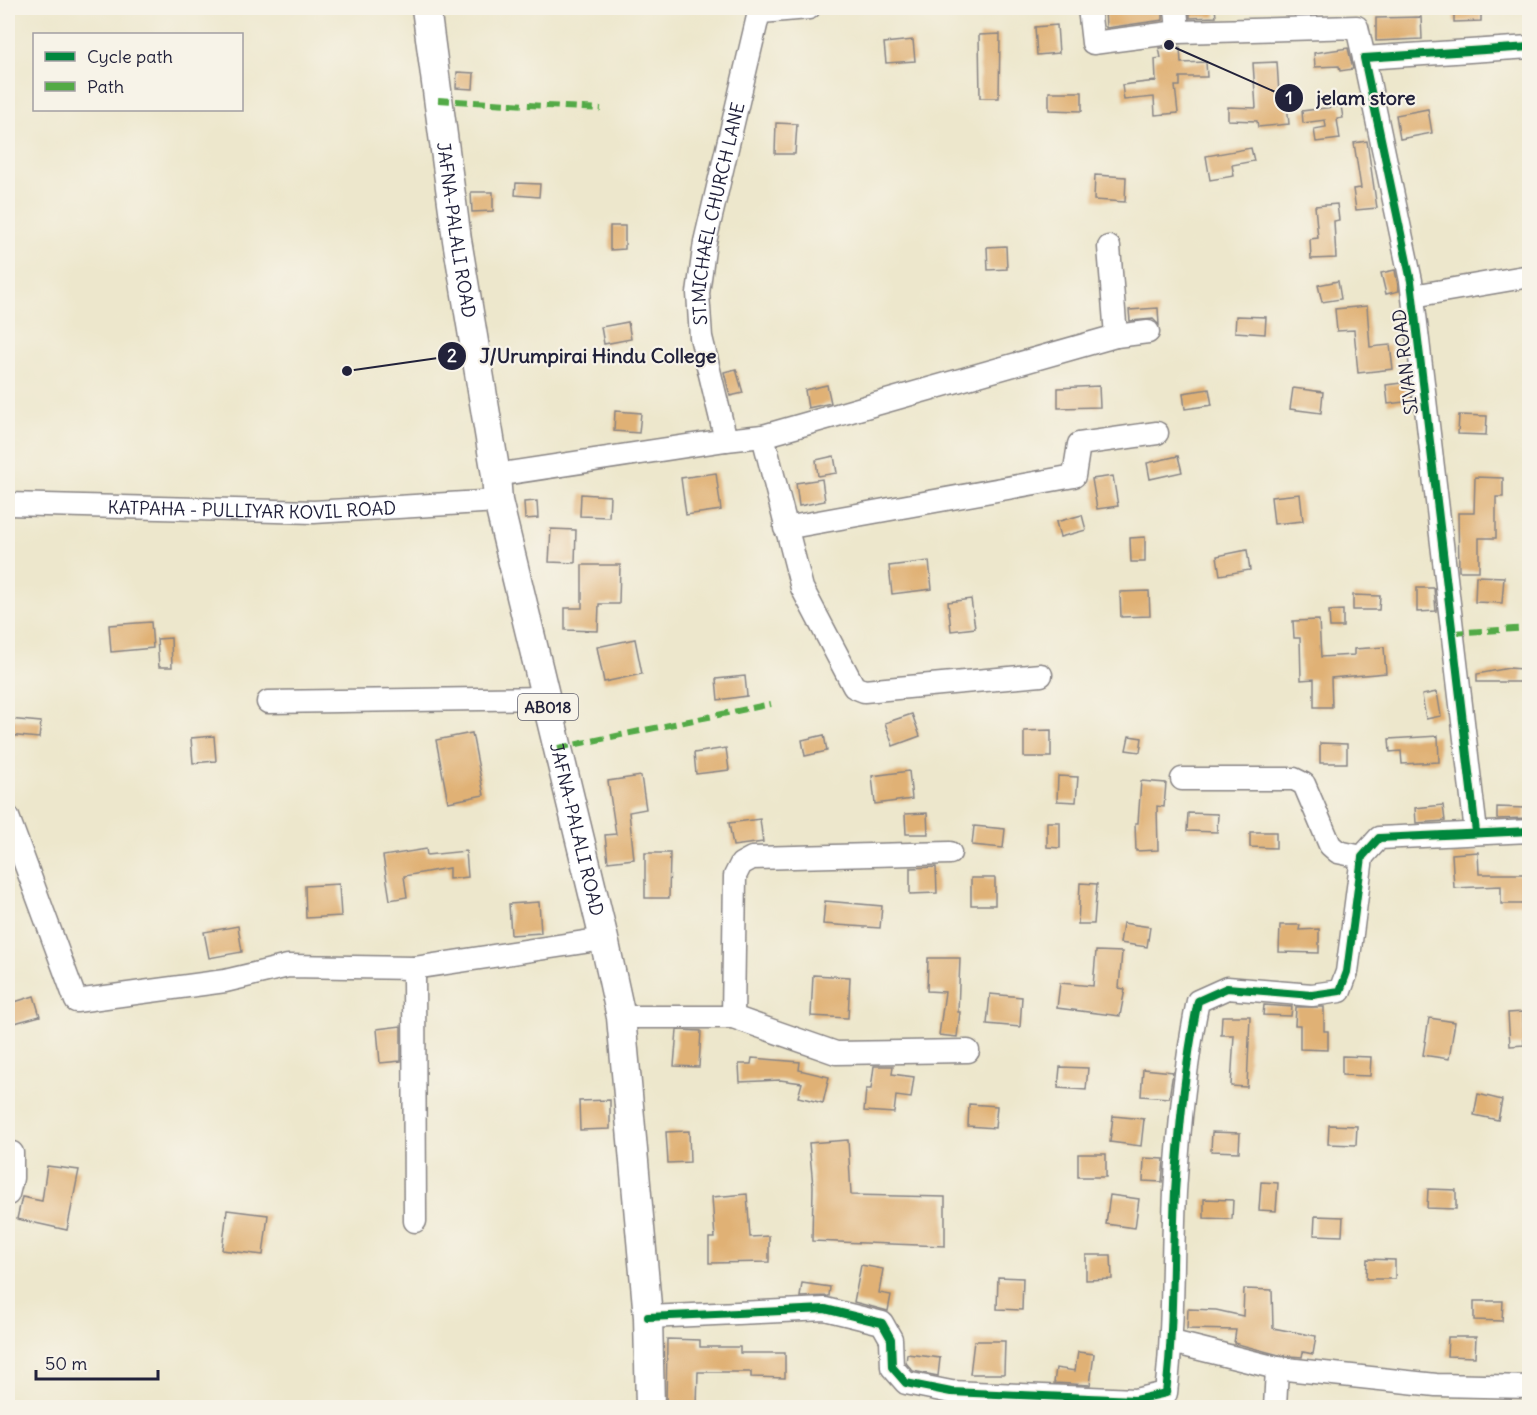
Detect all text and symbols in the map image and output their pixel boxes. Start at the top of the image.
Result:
legend [33,33,243,111]
text: Cycle path [87,45,173,68]
text: Path [87,75,124,98]
callout: jelam store [1274,79,1427,117]
text: jelam store [1316,85,1416,110]
text: 1 [1285,86,1293,109]
street label: ST.MICHAEL CHURCH LANE [686,100,749,326]
street label: JAFNA-PALALI ROAD [433,140,481,320]
street label: SIVAN ROAD [1387,308,1423,416]
callout: J/Urumpirai Hindu College [437,337,728,375]
text: J/Urumpirai Hindu College [479,343,717,368]
text: 2 [447,344,457,367]
street label: KATPAHA - PULLIYAR KOVIL ROAD [107,495,397,524]
road number: AB018 [518,694,578,720]
street label: JAFNA-PALALI ROAD [545,740,609,918]
scale bar [36,1343,158,1381]
text: 50 m [45,1352,87,1375]

